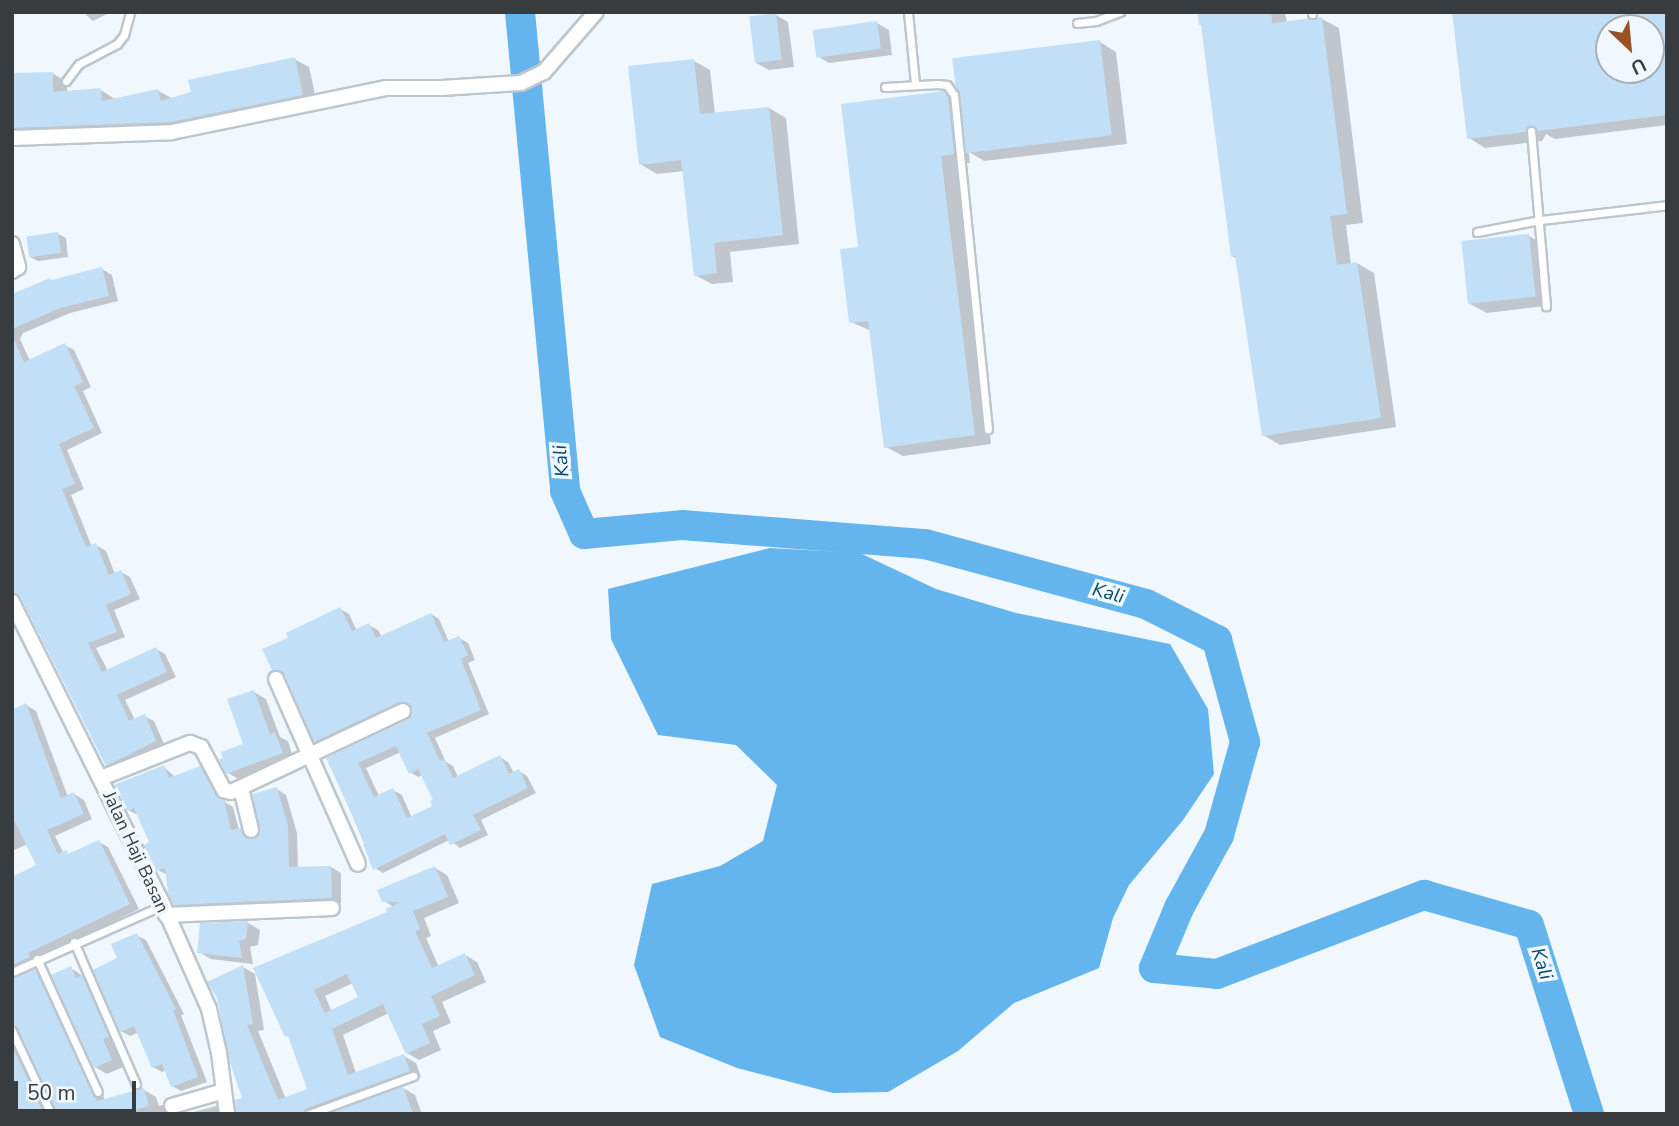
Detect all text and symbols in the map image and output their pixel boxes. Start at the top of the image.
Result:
north arrow [1595,14,1665,84]
text: U [1626,51,1650,81]
water label: Kali [549,444,575,478]
water label: Kali [1090,579,1126,609]
street label: Jalan Haji Basan [98,788,174,916]
water label: Kali [1525,945,1557,983]
scale bar [18,1066,140,1110]
text: 50 m [27,1079,76,1107]

